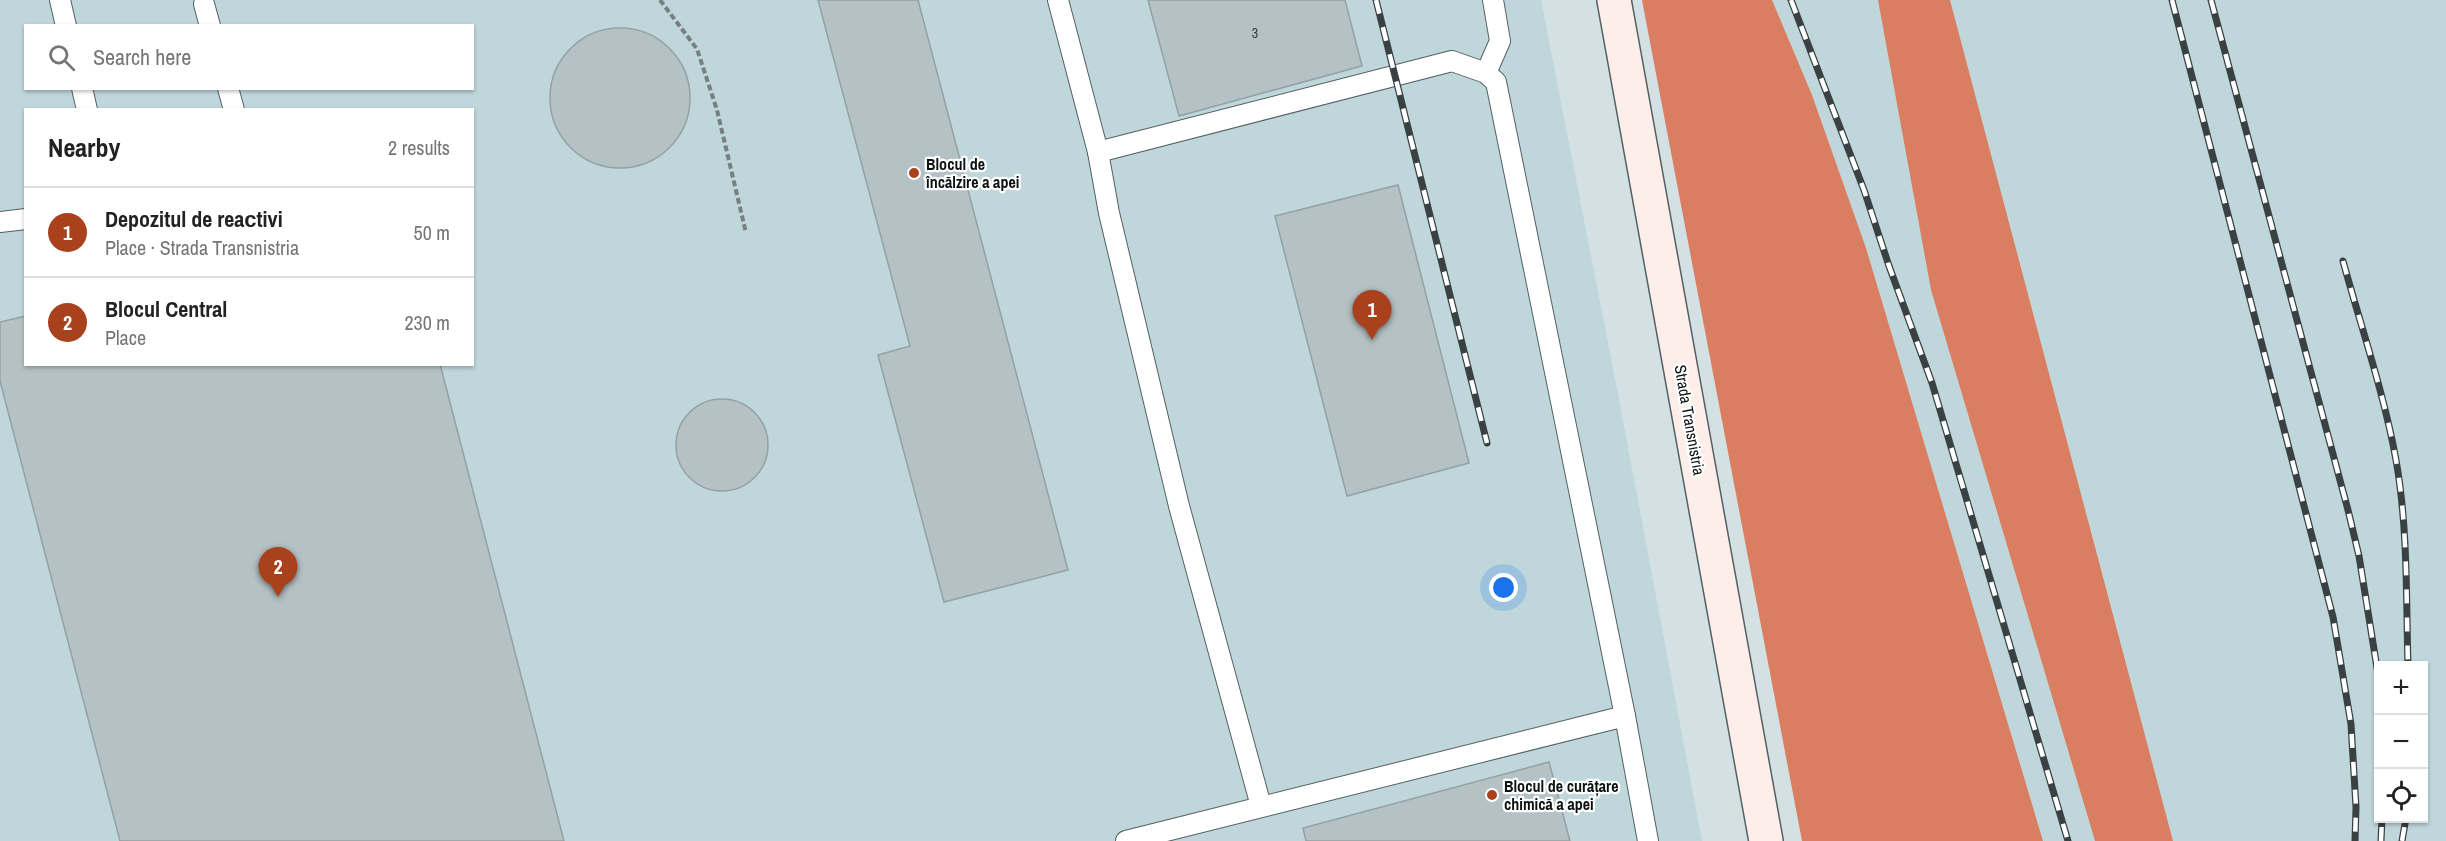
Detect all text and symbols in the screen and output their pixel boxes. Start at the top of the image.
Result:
search box [24,24,474,90]
house number: 3 [1252,24,1258,42]
icon: search [45,41,78,74]
text: Search here [93,42,191,72]
text: Nearby [48,130,120,165]
text: 2 results [388,134,450,161]
place label: Blocul de încălzire a apei [925,153,1019,193]
marker: Blocul de încălzire a apei [907,166,921,180]
text: Depozitul de reaсtivi [105,204,283,234]
text: 1 [63,219,72,246]
text: 50 m [414,219,450,246]
text: Place · Strada Transnistria [105,234,299,261]
pin: 1 [1352,290,1392,340]
text: Blocul Central [105,294,227,324]
text: 2 [63,309,72,336]
text: 230 m [404,309,450,336]
text: Place [105,324,146,351]
street label: Strada Transnistria [1669,363,1711,478]
pin: 2 [258,548,298,597]
your location [1489,573,1518,602]
map controls [2374,661,2428,823]
button: + [2374,661,2428,715]
button: − [2374,715,2428,769]
button: locate [2374,769,2428,823]
place label: Blocul de curățare chimică a apei [1504,775,1618,815]
marker: Blocul de curățare chimică a apei [1485,788,1499,802]

